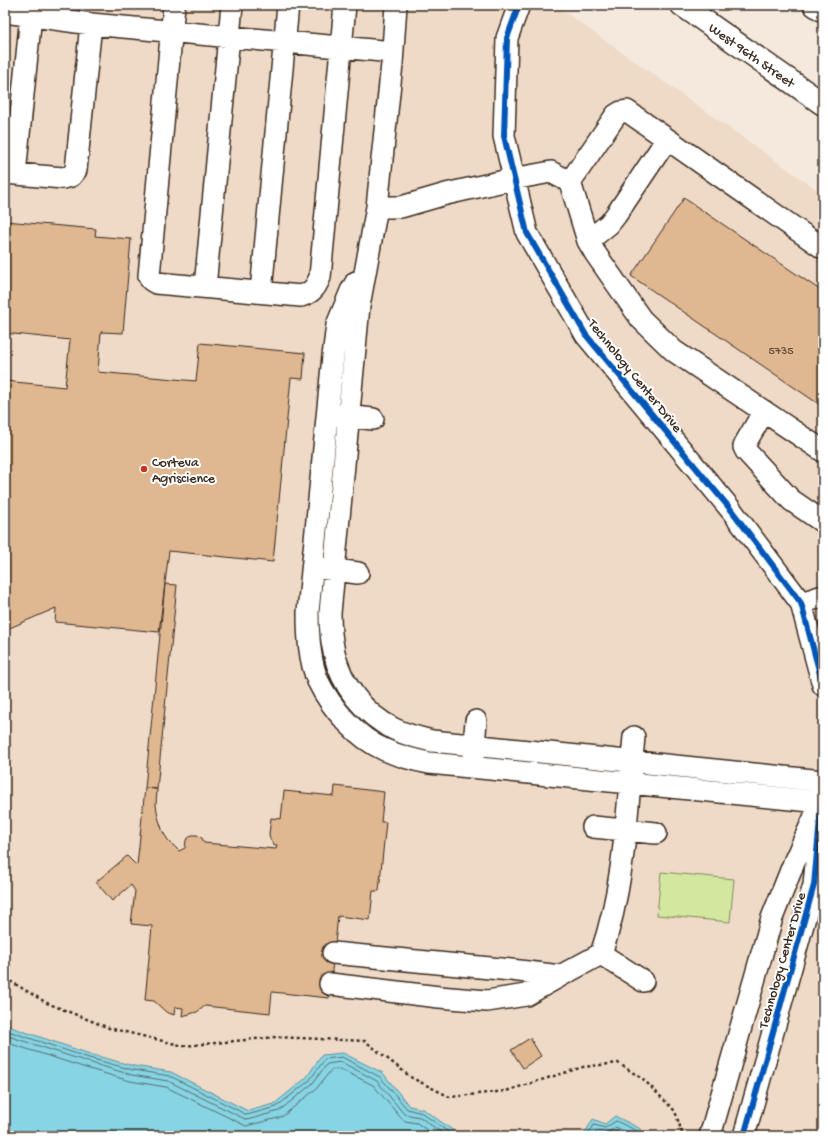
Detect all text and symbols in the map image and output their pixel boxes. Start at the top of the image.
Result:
street label: West 96th Street [705,20,798,93]
street label: Technology Center Drive [583,316,685,437]
house number: 5735 [768,345,794,359]
place label: Corteva Agriscience [152,455,216,488]
marker: Corteva Agriscience [139,464,149,474]
street label: Technology Center Drive [756,890,811,1032]

